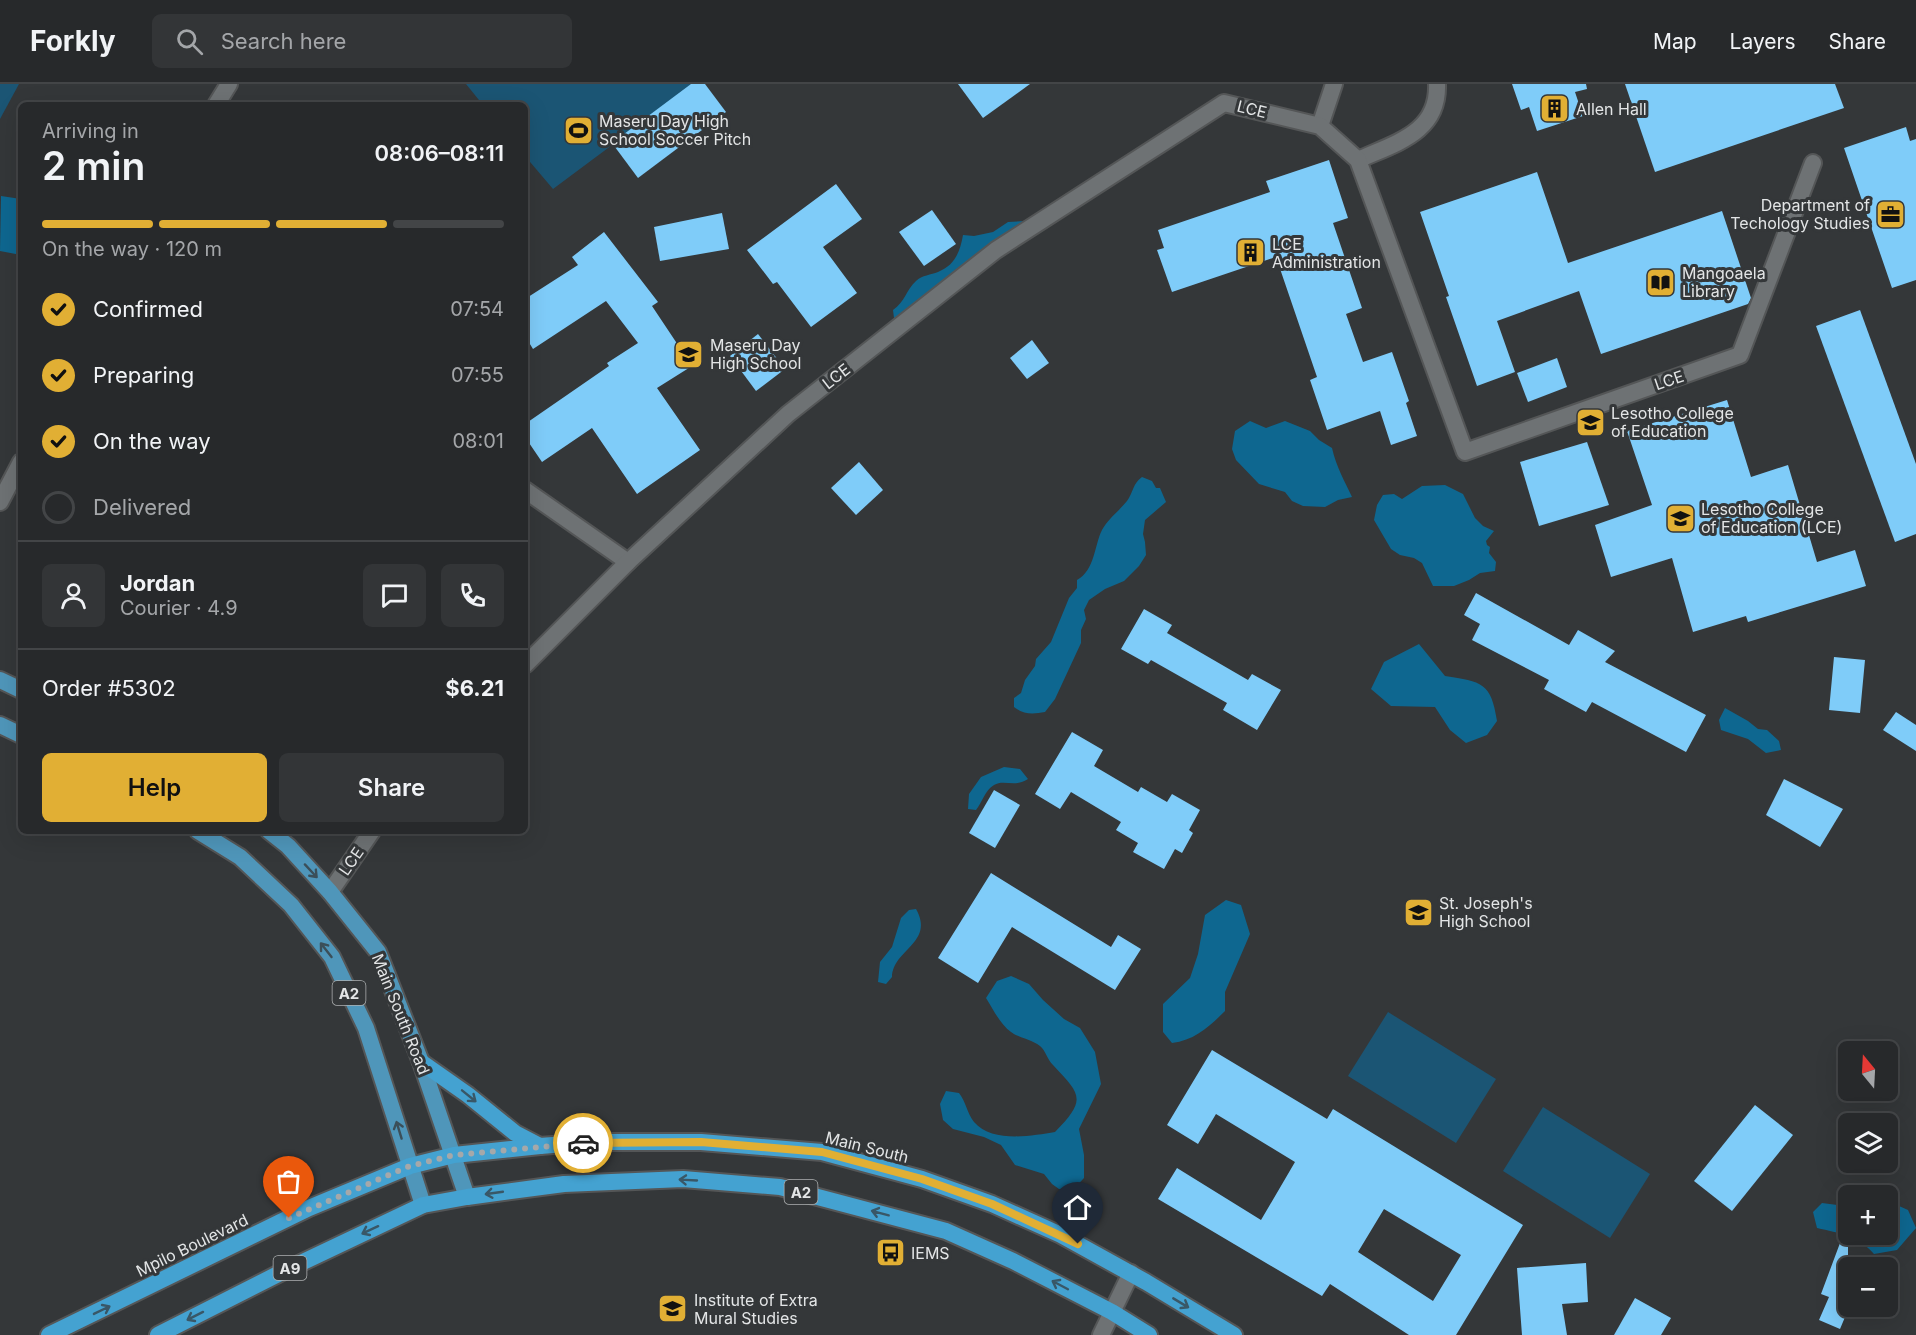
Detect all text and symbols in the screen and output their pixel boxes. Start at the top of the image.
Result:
search box [152,14,572,68]
text: Forkly [30,24,116,58]
icon: search [173,25,206,58]
text: Search here [221,28,346,54]
text: Map [1653,29,1697,54]
text: Layers [1730,29,1796,54]
text: Share [1829,29,1886,54]
building icon: Allen Hall [1539,93,1571,125]
street label: LCE [1235,96,1269,122]
place label: Allen Hall [1576,99,1647,119]
place label: Maseru Day High School Soccer Pitch [599,111,751,149]
sports icon: Maseru Day High School Soccer Pitch [562,114,594,146]
text: Arriving in [42,119,139,143]
text: 08:06–08:11 [375,140,504,166]
text: 2 min [42,142,145,189]
place label: Department of Techology Studies [1730,195,1870,233]
office icon: Department of Techology Studies [1875,198,1907,230]
place label: LCE Administration [1272,234,1381,272]
text: On the way · 120 m [42,237,222,261]
building icon: LCE Administration [1235,237,1267,269]
place label: Mangoaela Library [1682,263,1766,301]
library icon: Mangoaela Library [1645,266,1677,298]
icon: check [42,293,75,326]
text: Confirmed [93,296,203,322]
text: 07:54 [450,297,504,321]
place label: Maseru Day High School [710,335,801,373]
school or university icon: Maseru Day High School [673,338,705,370]
icon: check [42,359,75,392]
street label: LCE [818,359,854,393]
text: Preparing [93,362,194,388]
text: 07:55 [451,363,504,387]
street label: LCE [1652,366,1686,394]
place label: Lesotho College of Education [1611,403,1734,441]
school or university icon: Lesotho College of Education [1574,406,1606,438]
icon: check [42,425,75,458]
text: On the way [93,428,211,454]
text: 08:01 [452,429,504,453]
text: Delivered [93,494,191,520]
place label: Lesotho College of Education (LCE) [1701,499,1842,537]
school or university icon: Lesotho College of Education (LCE) [1664,502,1696,534]
button: person [42,564,105,627]
button: chat [363,564,426,627]
button: phone [441,564,504,627]
text: Jordan [120,570,195,596]
text: Courier · 4.9 [120,596,238,620]
text: Order #5302 [42,675,176,701]
text: $6.21 [445,675,504,701]
button: Help [42,753,267,822]
button: Share [279,753,504,822]
street label: LCE [334,843,368,879]
one-way arrow [304,863,318,878]
place label: St. Joseph's High School [1439,893,1533,931]
school or university icon: St. Joseph's High School [1402,896,1434,928]
one-way arrow [320,942,333,958]
street label: Main South Road [368,951,434,1077]
road number: A2 [332,981,366,1005]
north arrow [1838,1041,1898,1101]
map controls [1838,1041,1898,1317]
one-way arrow [461,1089,477,1102]
courier [553,1113,613,1173]
button: layers [1838,1113,1898,1173]
one-way arrow [393,1120,404,1139]
icon: car [567,1127,600,1160]
street label: Main South [823,1127,911,1167]
pin [263,1156,314,1218]
icon: bag [272,1165,305,1198]
one-way arrow [679,1174,699,1185]
road number: A2 [784,1180,818,1204]
pin [1052,1182,1103,1244]
button: + [1838,1185,1898,1245]
one-way arrow [485,1188,504,1199]
icon: home [1061,1191,1094,1224]
one-way arrow [870,1207,889,1218]
street label: Mpilo Boulevard [133,1209,251,1281]
one-way arrow [362,1225,380,1237]
bus stop icon: IEMS [874,1237,906,1269]
place label: IEMS [911,1243,950,1263]
road number: A9 [274,1256,306,1280]
button: − [1838,1257,1898,1317]
one-way arrow [1052,1279,1069,1291]
place label: Institute of Extra Mural Studies [694,1290,818,1328]
school or university icon: Institute of Extra Mural Studies [657,1293,689,1325]
one-way arrow [1172,1297,1189,1309]
one-way arrow [93,1303,111,1315]
one-way arrow [187,1311,205,1322]

